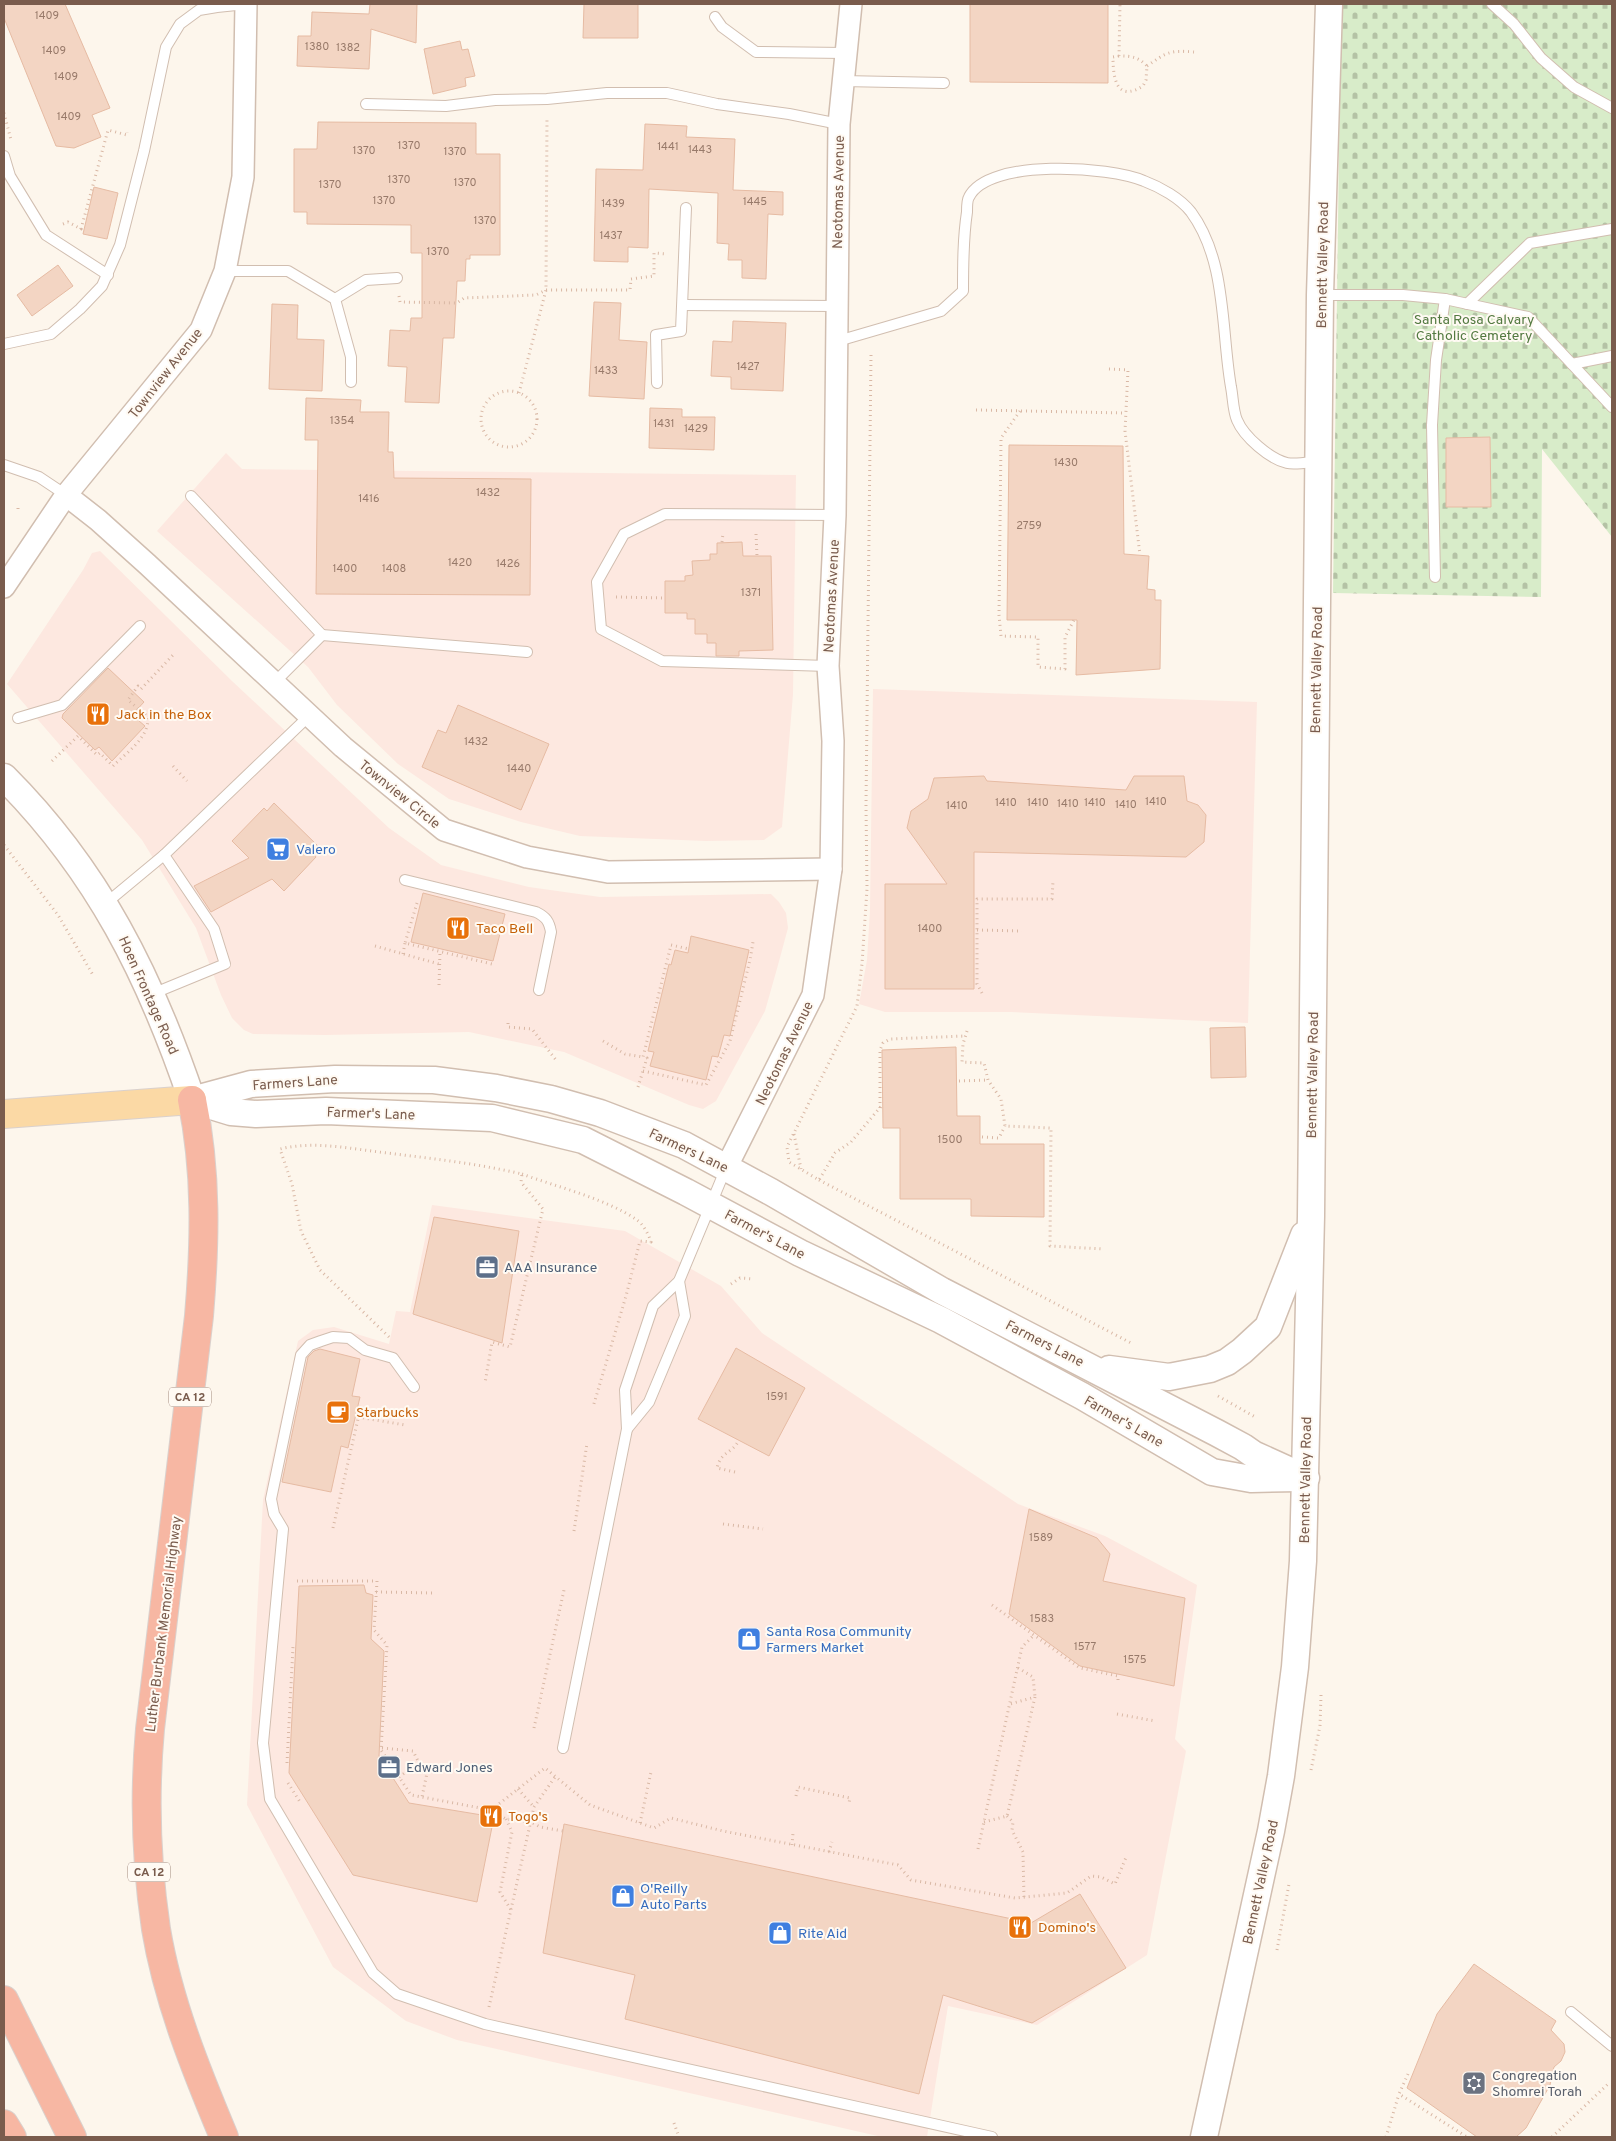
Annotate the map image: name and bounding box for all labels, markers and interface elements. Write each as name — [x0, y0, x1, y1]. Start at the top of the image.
house number: 1409 — [35, 9, 59, 23]
house number: 1380 — [305, 40, 329, 54]
house number: 1382 — [336, 41, 360, 55]
house number: 1409 — [42, 44, 66, 58]
house number: 1409 — [54, 70, 78, 84]
house number: 1409 — [57, 110, 81, 124]
street label: Neotomas Avenue — [830, 135, 849, 249]
house number: 1370 — [397, 139, 421, 153]
house number: 1441 — [657, 140, 679, 154]
house number: 1443 — [688, 143, 712, 157]
house number: 1370 — [352, 144, 376, 158]
house number: 1370 — [443, 145, 467, 159]
house number: 1370 — [387, 173, 411, 187]
house number: 1370 — [453, 176, 477, 190]
house number: 1370 — [318, 178, 342, 192]
house number: 1370 — [372, 194, 396, 208]
house number: 1445 — [743, 195, 767, 209]
house number: 1439 — [601, 197, 625, 211]
street label: Bennett Valley Road — [1314, 201, 1333, 329]
house number: 1370 — [473, 214, 497, 228]
house number: 1437 — [600, 229, 623, 243]
house number: 1370 — [426, 245, 450, 259]
park label: Santa Rosa Calvary Catholic Cemetery — [1414, 312, 1534, 345]
street label: Townview Avenue — [126, 325, 207, 423]
house number: 1427 — [736, 360, 760, 374]
house number: 1433 — [594, 364, 618, 378]
house number: 1354 — [330, 414, 354, 428]
house number: 1431 — [653, 417, 675, 431]
house number: 1429 — [684, 422, 708, 436]
house number: 1430 — [1054, 456, 1078, 470]
house number: 1432 — [476, 486, 500, 500]
house number: 1416 — [358, 492, 380, 506]
house number: 2759 — [1016, 519, 1042, 533]
street label: Neotomas Avenue — [821, 539, 844, 653]
house number: 1420 — [448, 556, 472, 570]
house number: 1426 — [496, 557, 520, 571]
house number: 1400 — [333, 562, 357, 576]
house number: 1408 — [382, 562, 406, 576]
house number: 1371 — [741, 586, 761, 600]
street label: Bennett Valley Road — [1308, 606, 1327, 734]
restaurant icon: Jack in the Box — [85, 701, 111, 727]
place label: Jack in the Box — [116, 707, 212, 724]
house number: 1432 — [464, 735, 488, 749]
street label: Townview Circle — [355, 757, 443, 833]
house number: 1440 — [507, 762, 531, 776]
house number: 1410 — [1145, 795, 1167, 809]
house number: 1410 — [995, 796, 1017, 810]
house number: 1410 — [1027, 796, 1049, 810]
house number: 1410 — [1084, 796, 1106, 810]
house number: 1410 — [1057, 797, 1079, 811]
house number: 1410 — [1115, 798, 1137, 812]
house number: 1410 — [946, 799, 968, 813]
supermarket icon: Valero — [265, 836, 291, 862]
place label: Valero — [296, 842, 336, 859]
restaurant icon: Taco Bell — [445, 915, 471, 941]
place label: Taco Bell — [476, 921, 533, 938]
house number: 1400 — [918, 922, 942, 936]
street label: Hoen Frontage Road — [114, 934, 181, 1057]
street label: Neotomas Avenue — [753, 999, 818, 1108]
street label: Bennett Valley Road — [1304, 1011, 1323, 1139]
street label: Farmers Lane — [252, 1072, 338, 1095]
street label: Farmer's Lane — [326, 1104, 416, 1125]
street label: Farmers Lane — [646, 1126, 731, 1177]
house number: 1500 — [938, 1133, 962, 1147]
street label: Farmer's Lane — [721, 1207, 807, 1264]
office icon: AAA Insurance — [474, 1254, 500, 1280]
place label: AAA Insurance — [504, 1260, 597, 1277]
street label: Farmers Lane — [1002, 1317, 1086, 1371]
road number: CA 12 — [169, 1388, 211, 1406]
house number: 1591 — [766, 1390, 788, 1404]
street label: Farmer's Lane — [1081, 1393, 1166, 1452]
cafe icon: Starbucks — [325, 1399, 351, 1425]
place label: Starbucks — [356, 1405, 419, 1422]
street label: Bennett Valley Road — [1297, 1416, 1316, 1544]
street label: Luther Burbank Memorial Highway — [143, 1515, 186, 1733]
house number: 1589 — [1029, 1531, 1053, 1545]
house number: 1583 — [1030, 1612, 1054, 1626]
place label: Santa Rosa Community Farmers Market — [766, 1624, 912, 1657]
shop icon: Santa Rosa Community Farmers Market — [736, 1626, 762, 1652]
house number: 1577 — [1074, 1640, 1097, 1654]
house number: 1575 — [1123, 1653, 1147, 1667]
office icon: Edward Jones — [376, 1754, 402, 1780]
place label: Edward Jones — [406, 1760, 493, 1777]
restaurant icon: Togo's — [478, 1803, 504, 1829]
place label: Togo's — [508, 1809, 548, 1826]
street label: Bennett Valley Road — [1240, 1819, 1283, 1946]
road number: CA 12 — [128, 1862, 170, 1881]
place label: O'Reilly Auto Parts — [640, 1881, 707, 1914]
shop icon: O'Reilly Auto Parts — [610, 1883, 636, 1909]
restaurant icon: Domino's — [1007, 1914, 1033, 1940]
shop icon: Rite Aid — [767, 1920, 793, 1946]
place label: Domino's — [1038, 1920, 1096, 1937]
place label: Rite Aid — [798, 1926, 847, 1943]
place label: Congregation Shomrei Torah — [1492, 2068, 1582, 2101]
synagogue icon: Congregation Shomrei Torah — [1461, 2070, 1487, 2096]

